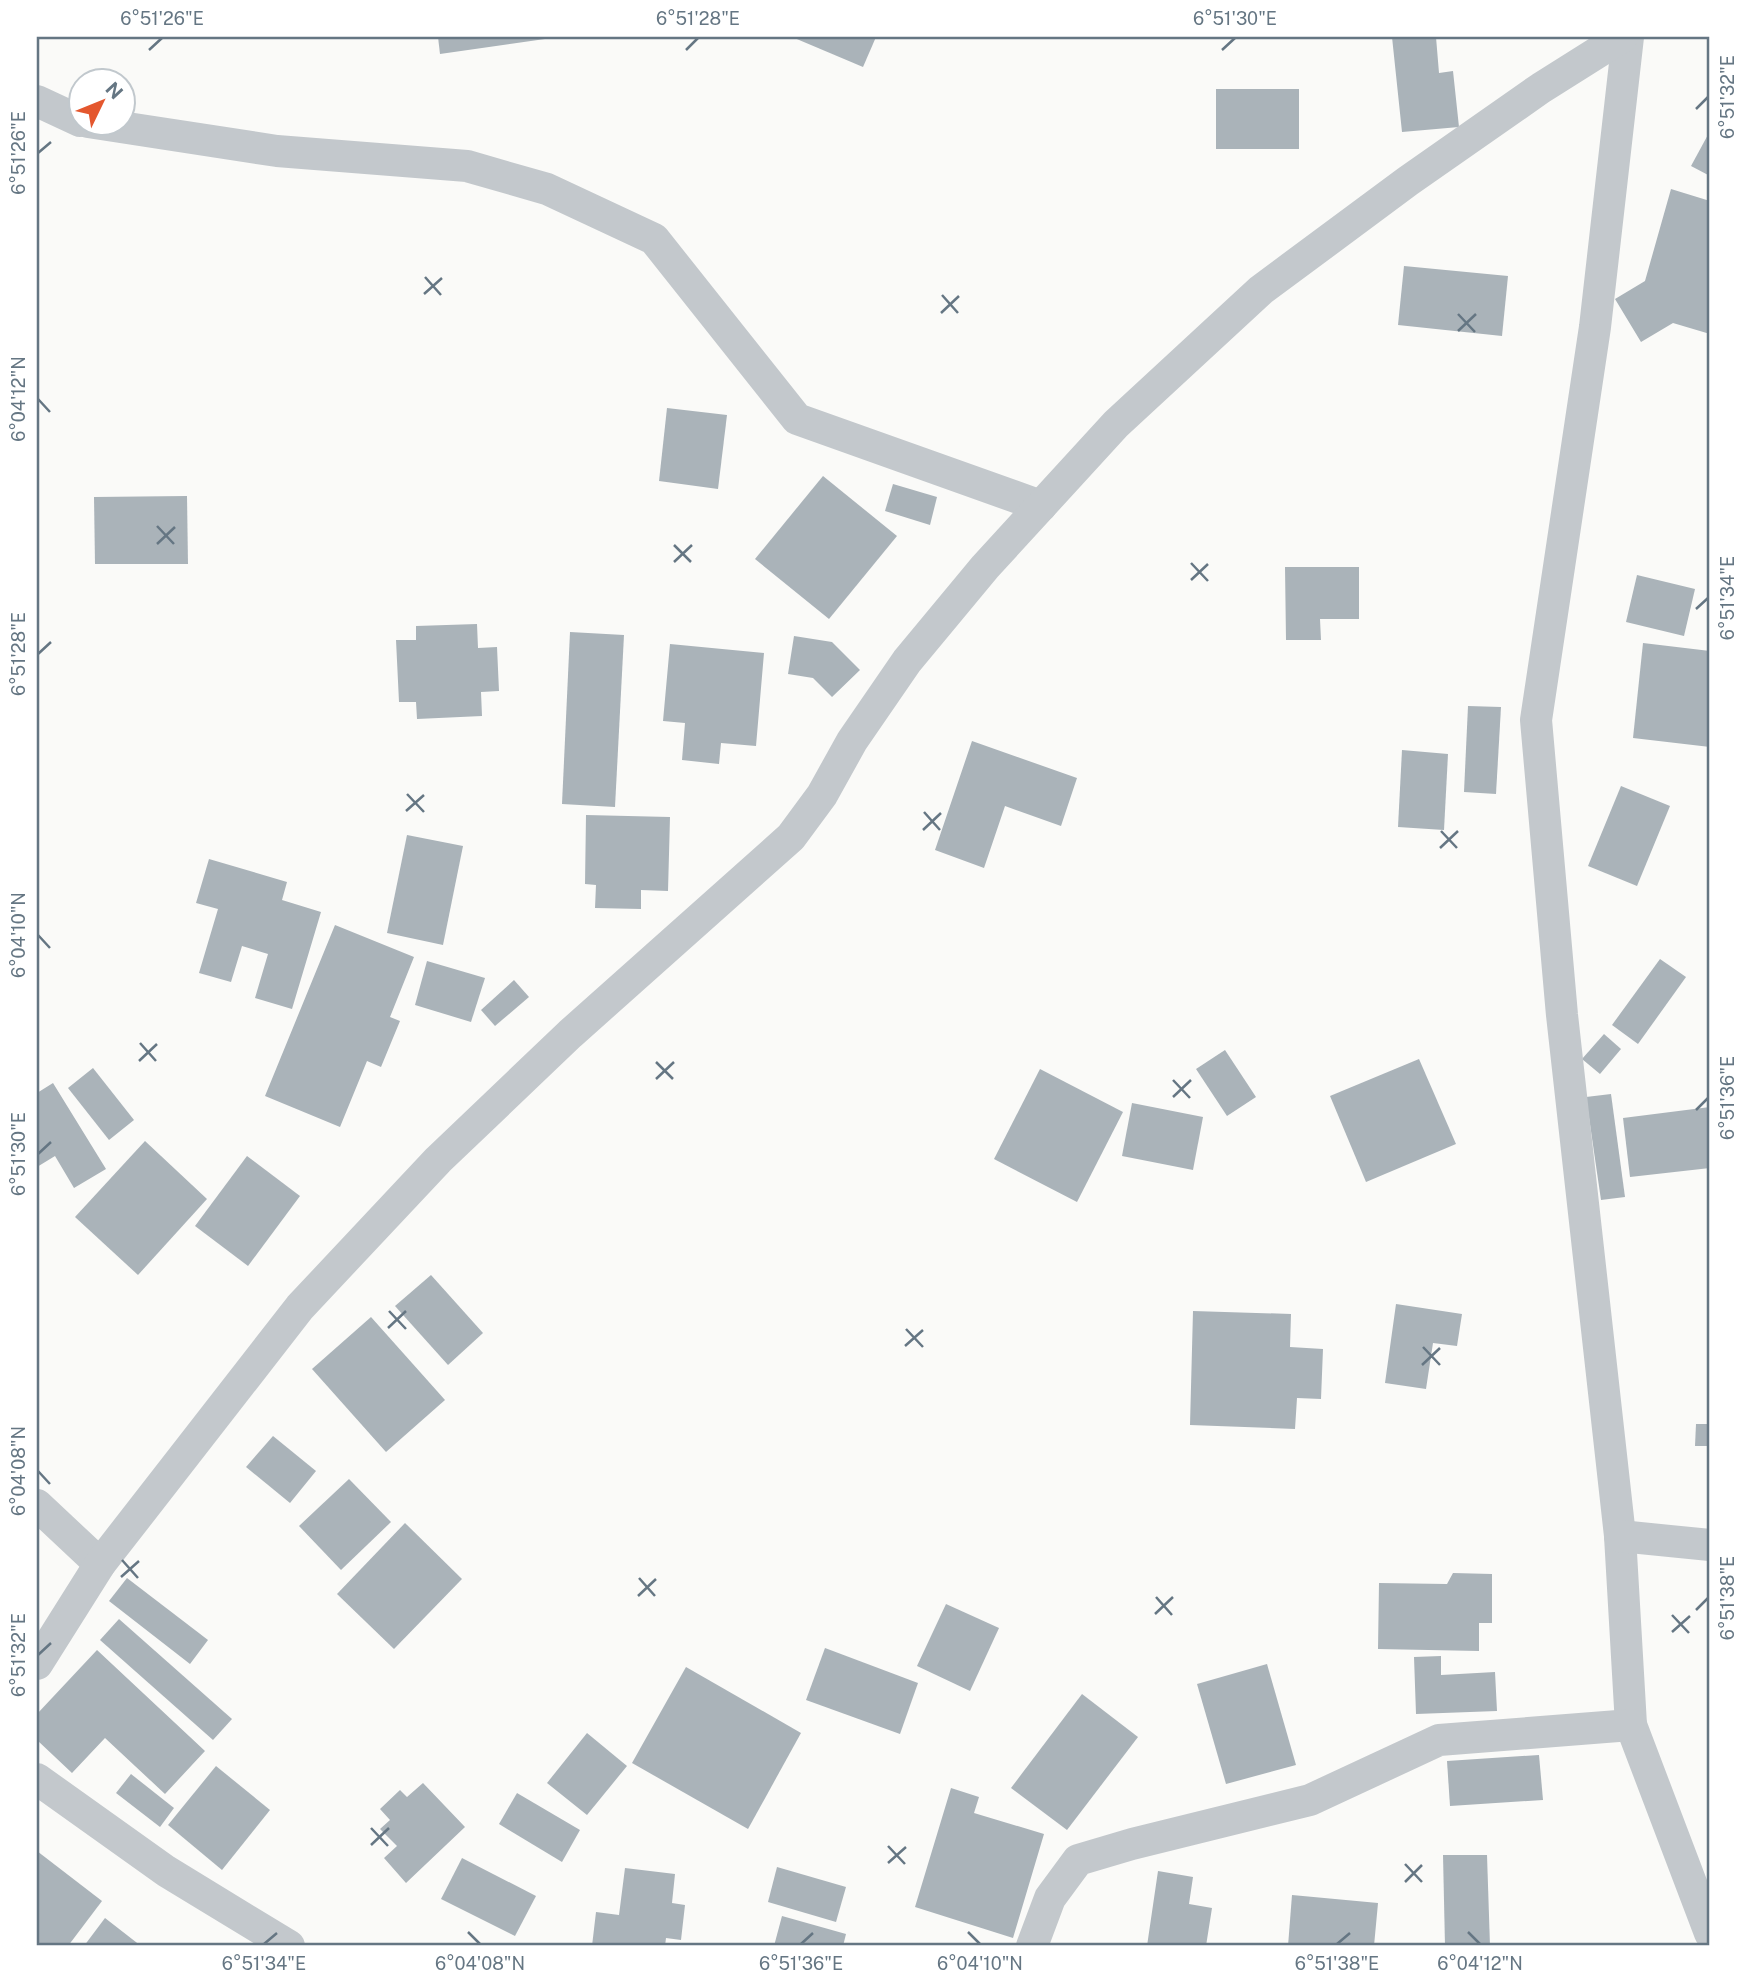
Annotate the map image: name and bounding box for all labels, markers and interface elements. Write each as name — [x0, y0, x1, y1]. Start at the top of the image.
text: 6°51'26"E — [120, 8, 204, 29]
text: 6°51'28"E — [656, 8, 740, 29]
text: 6°51'30"E — [1193, 8, 1277, 29]
text: 6°51'32"E — [1717, 55, 1738, 139]
north arrow — [66, 66, 136, 136]
text: N — [101, 77, 128, 103]
text: 6°51'26"E — [8, 111, 29, 195]
text: 6°04'12"N — [8, 356, 29, 442]
text: 6°51'34"E — [1717, 556, 1738, 640]
text: 6°51'28"E — [8, 612, 29, 696]
text: 6°04'10"N — [8, 892, 29, 978]
text: 6°51'36"E — [1717, 1056, 1738, 1140]
text: 6°51'30"E — [8, 1112, 29, 1196]
text: 6°04'08"N — [8, 1426, 29, 1516]
text: 6°51'38"E — [1717, 1556, 1738, 1640]
text: 6°51'32"E — [8, 1613, 29, 1697]
text: 6°51'34"E — [222, 1953, 306, 1974]
text: 6°04'08"N — [435, 1953, 525, 1974]
text: 6°51'36"E — [759, 1953, 843, 1974]
text: 6°04'10"N — [937, 1953, 1023, 1974]
text: 6°51'38"E — [1295, 1953, 1379, 1974]
text: 6°04'12"N — [1437, 1953, 1523, 1974]

